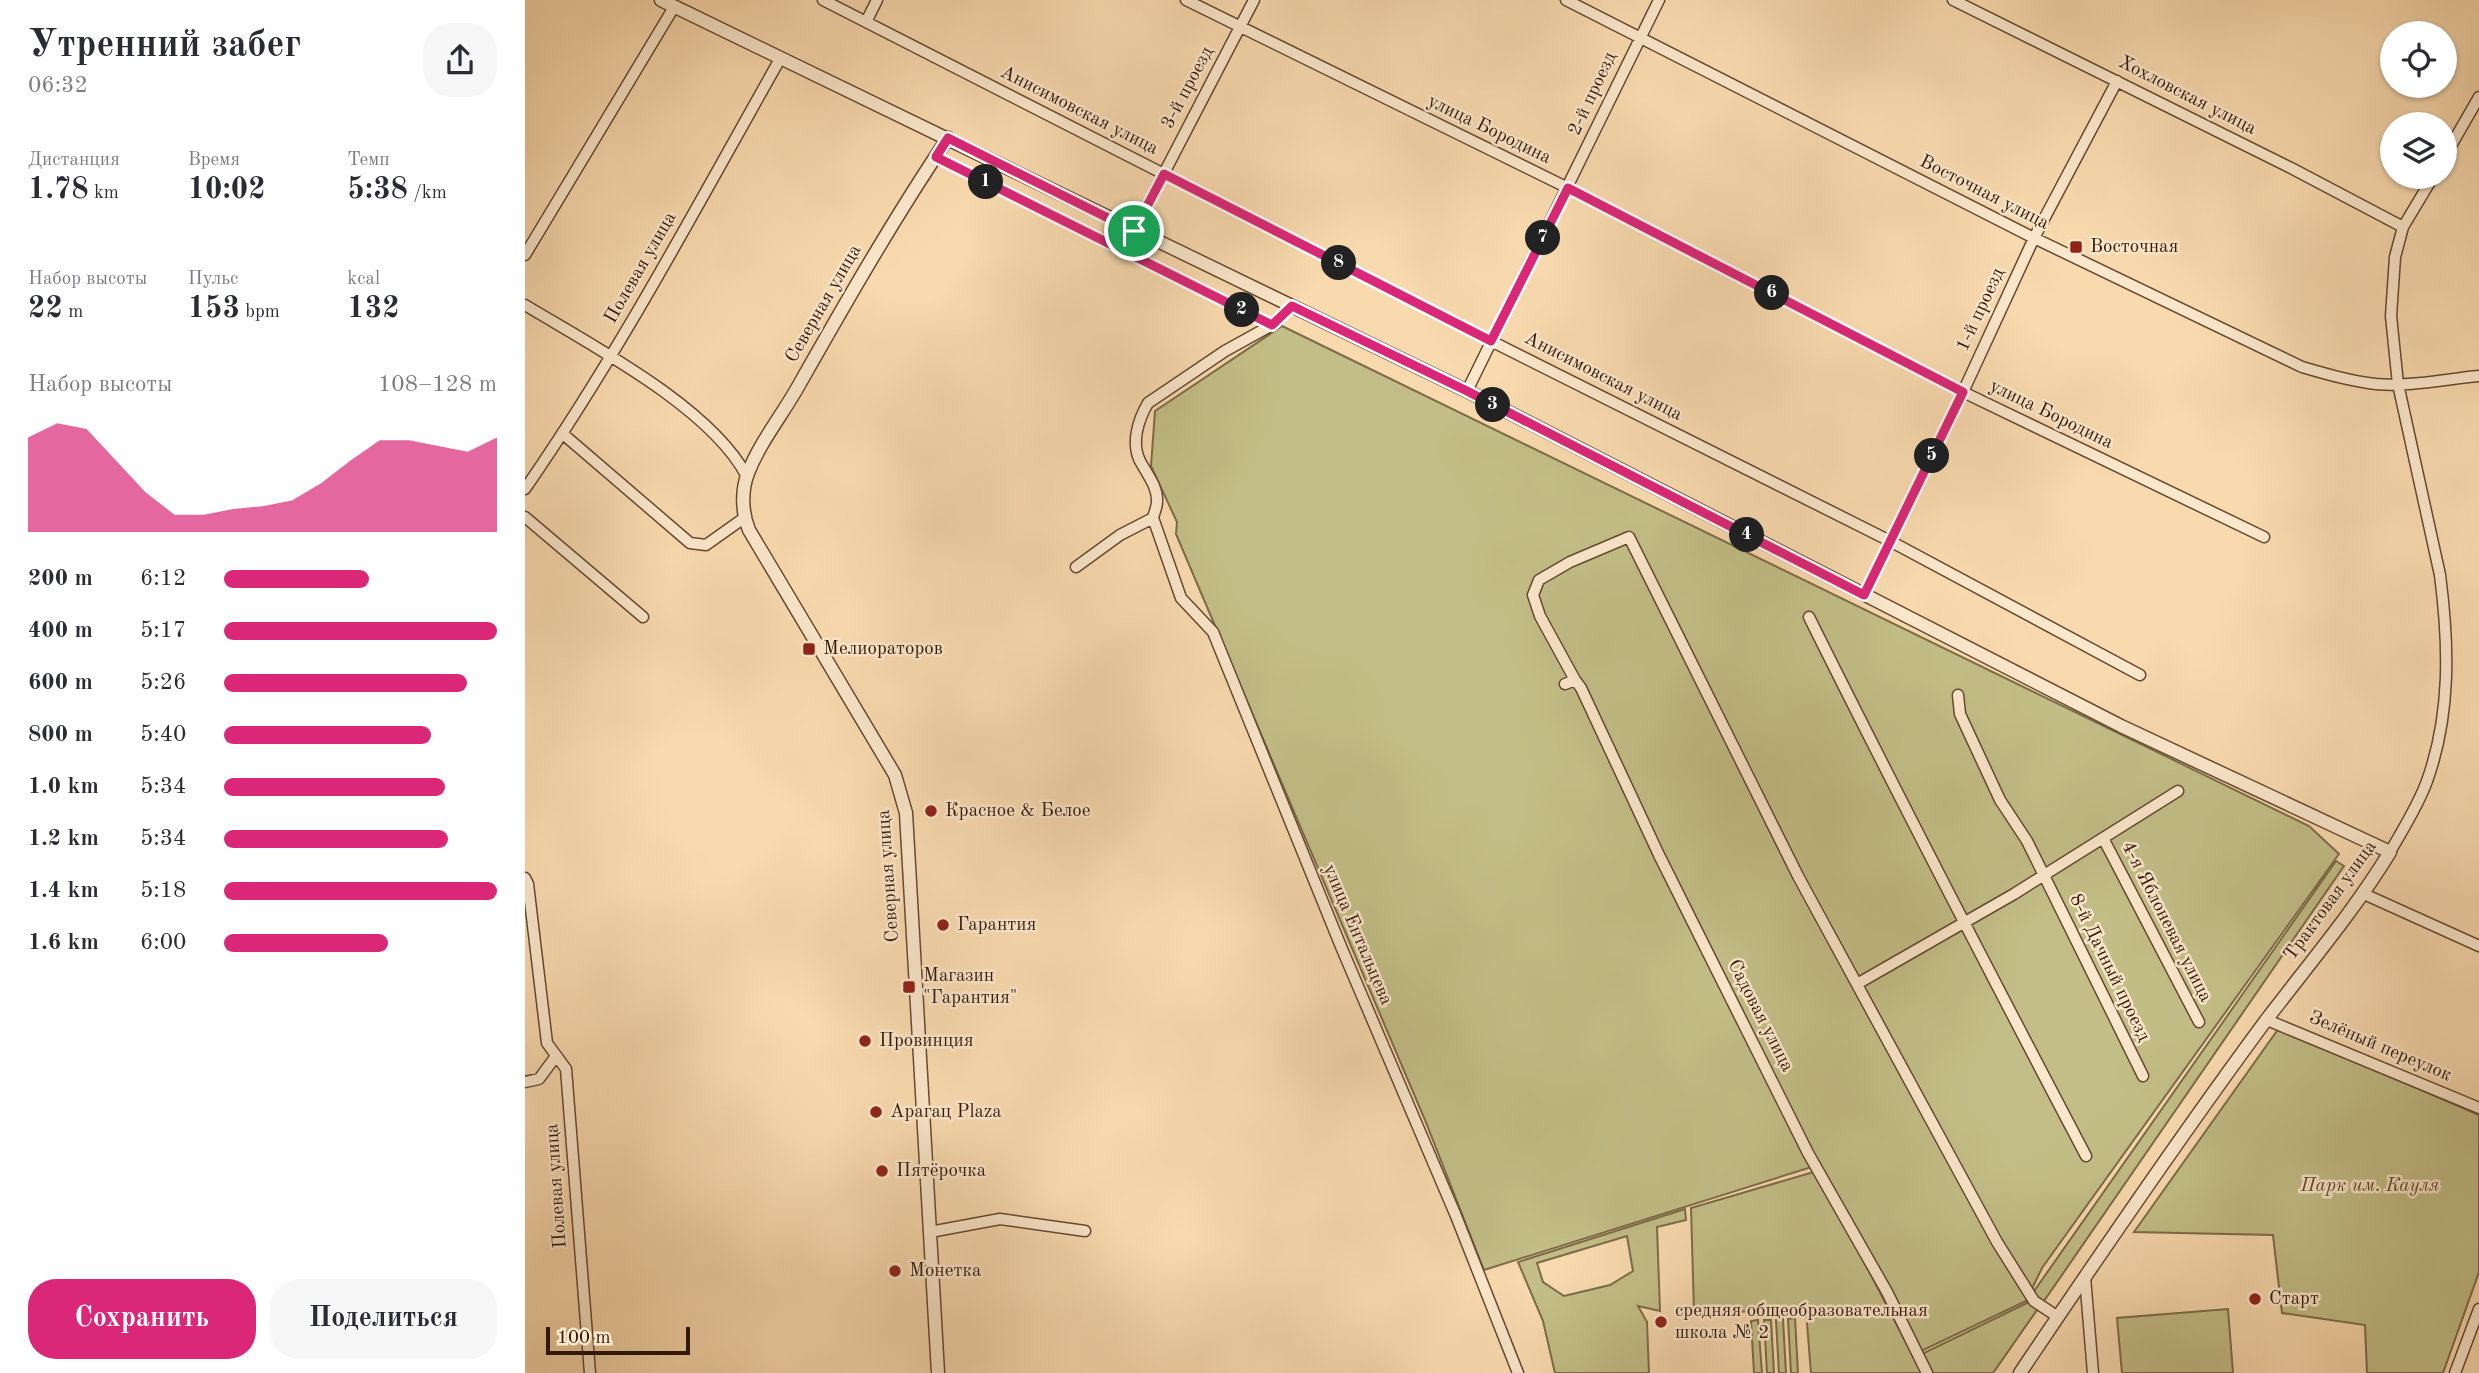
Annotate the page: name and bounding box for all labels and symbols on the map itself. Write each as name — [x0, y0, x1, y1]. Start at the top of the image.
street label: 3-й проезд — [1159, 43, 1218, 132]
street label: 2-й проезд — [1565, 49, 1621, 139]
street label: Хохловская улица — [2115, 53, 2259, 139]
street label: Анисимовская улица — [997, 63, 1161, 159]
street label: улица Бородина — [1424, 92, 1554, 168]
street label: Восточная улица — [1916, 152, 2052, 234]
pin: 1 — [969, 164, 1003, 200]
pin — [1104, 201, 1164, 261]
street label: Полевая улица — [602, 209, 681, 327]
pin: 7 — [1525, 220, 1561, 256]
place label: Восточная — [2090, 238, 2179, 257]
marker: Восточная — [2068, 239, 2084, 255]
street label: Северная улица — [783, 241, 866, 366]
pin: 8 — [1321, 246, 1357, 280]
street label: 1-й проезд — [1953, 265, 2009, 355]
pin: 6 — [1755, 276, 1789, 310]
pin: 2 — [1225, 292, 1259, 328]
street label: Анисимовская улица — [1521, 329, 1685, 425]
street label: улица Бородина — [1986, 377, 2116, 453]
pin: 3 — [1475, 388, 1511, 422]
pin: 5 — [1915, 438, 1949, 474]
pin: 4 — [1729, 518, 1765, 552]
place label: Мелиораторов — [823, 640, 943, 659]
marker: Мелиораторов — [801, 641, 817, 657]
place label: Красное & Белое — [945, 802, 1090, 821]
marker: Красное & Белое — [923, 803, 939, 819]
street label: Северная улица — [875, 809, 903, 943]
street label: Трактовая улица — [2281, 837, 2381, 964]
street label: 4-я Яблоневая улица — [2117, 839, 2215, 1006]
street label: улица Ентальцева — [1319, 862, 1395, 1009]
street label: 8-й Дачный проезд — [2065, 891, 2153, 1045]
place label: Гарантия — [957, 916, 1037, 935]
marker: Гарантия — [935, 917, 951, 933]
street label: Садовая улица — [1724, 957, 1797, 1076]
place label: Магазин "Гарантия" — [923, 967, 1017, 1008]
marker: Магазин "Гарантия" — [901, 979, 917, 995]
street label: Зелёный переулок — [2306, 1008, 2454, 1086]
place label: Провинция — [879, 1032, 974, 1051]
marker: Провинция — [857, 1033, 873, 1049]
place label: Арагац Plaza — [890, 1103, 1002, 1122]
marker: Арагац Plaza — [868, 1104, 884, 1120]
street label: Полевая улица — [543, 1122, 571, 1249]
place label: Пятёрочка — [896, 1162, 987, 1181]
marker: Пятёрочка — [874, 1163, 890, 1179]
park label: Парк им. Кауля — [2300, 1177, 2439, 1196]
place label: Монетка — [909, 1262, 982, 1281]
marker: Монетка — [887, 1263, 903, 1279]
place label: Старт — [2269, 1290, 2319, 1309]
marker: Старт — [2247, 1291, 2263, 1307]
place label: средняя общеобразовательная школа № 2 — [1675, 1302, 1928, 1343]
marker: средняя общеобразовательная школа № 2 — [1653, 1314, 1669, 1330]
scale bar — [546, 1324, 689, 1356]

